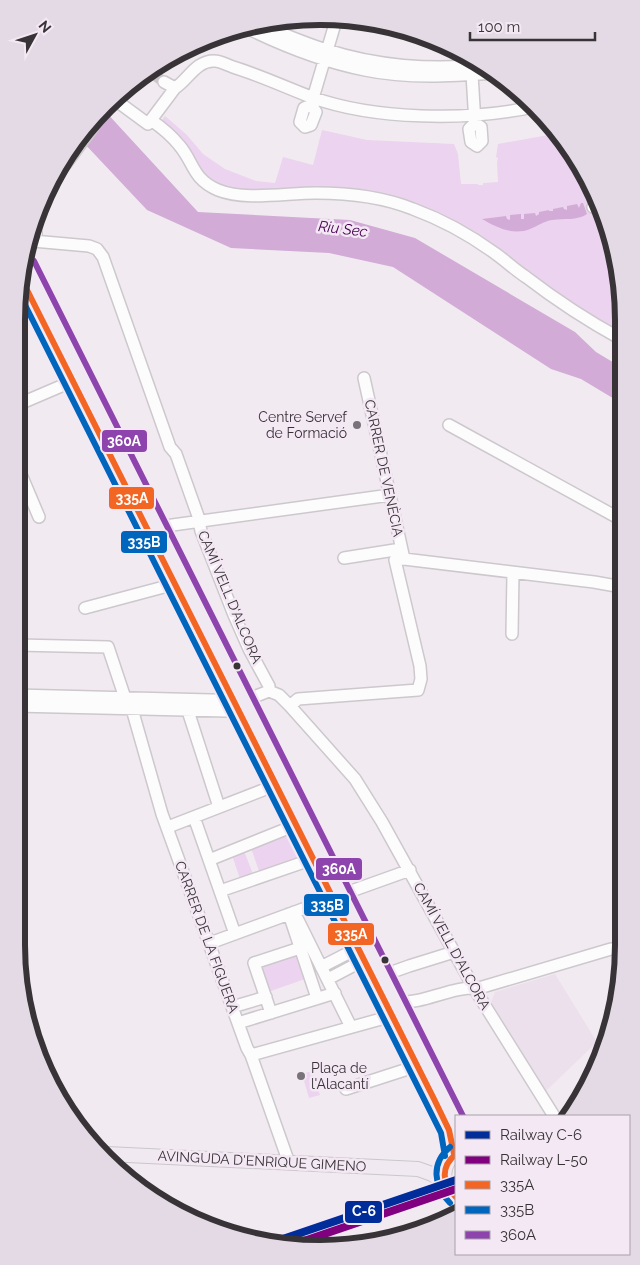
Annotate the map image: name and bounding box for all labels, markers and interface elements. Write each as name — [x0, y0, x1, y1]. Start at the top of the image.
north arrow — [10, 10, 60, 60]
scale bar — [470, 10, 595, 42]
text: N — [35, 17, 55, 36]
text: 100 m — [478, 18, 520, 36]
water label: Riu Sec — [317, 217, 369, 241]
street label: CARRER DE VENÈCIA — [362, 398, 407, 539]
place label: Centre Servef de Formació — [258, 409, 348, 441]
marker: Centre Servef de Formació — [351, 419, 363, 431]
line badge: 360A — [101, 429, 148, 453]
text: 360A — [107, 433, 142, 449]
line badge: 335A — [108, 486, 155, 510]
text: 335A — [116, 490, 149, 506]
street label: CAMÍ VELL D'ALCORA — [195, 528, 266, 666]
line badge: 335B — [120, 530, 168, 554]
text: 335B — [128, 534, 161, 550]
unlabelled marker — [232, 661, 242, 671]
line badge: 360A — [315, 857, 363, 881]
street label: CARRER DE LA FIGUERA — [172, 859, 242, 1016]
text: 360A — [322, 861, 357, 877]
street label: CAMÍ VELL D'ALCORA — [410, 879, 495, 1013]
line badge: 335B — [303, 893, 350, 917]
text: 335B — [311, 897, 344, 913]
line badge: 335A — [327, 922, 375, 946]
text: 335A — [335, 926, 368, 942]
unlabelled marker — [380, 955, 390, 965]
place label: Plaça de l'Alacantí — [311, 1060, 369, 1092]
marker: Plaça de l'Alacantí — [295, 1070, 307, 1082]
legend — [455, 1115, 630, 1255]
text: Railway C-6 — [500, 1126, 582, 1144]
street label: AVINGUDA D'ENRIQUE GIMENO — [157, 1148, 367, 1174]
text: Railway L-50 — [500, 1151, 588, 1169]
text: 335A — [500, 1176, 534, 1194]
line badge: C-6 — [344, 1200, 383, 1224]
text: 335B — [500, 1201, 534, 1219]
text: C-6 — [352, 1203, 376, 1219]
text: 360A — [500, 1226, 536, 1244]

